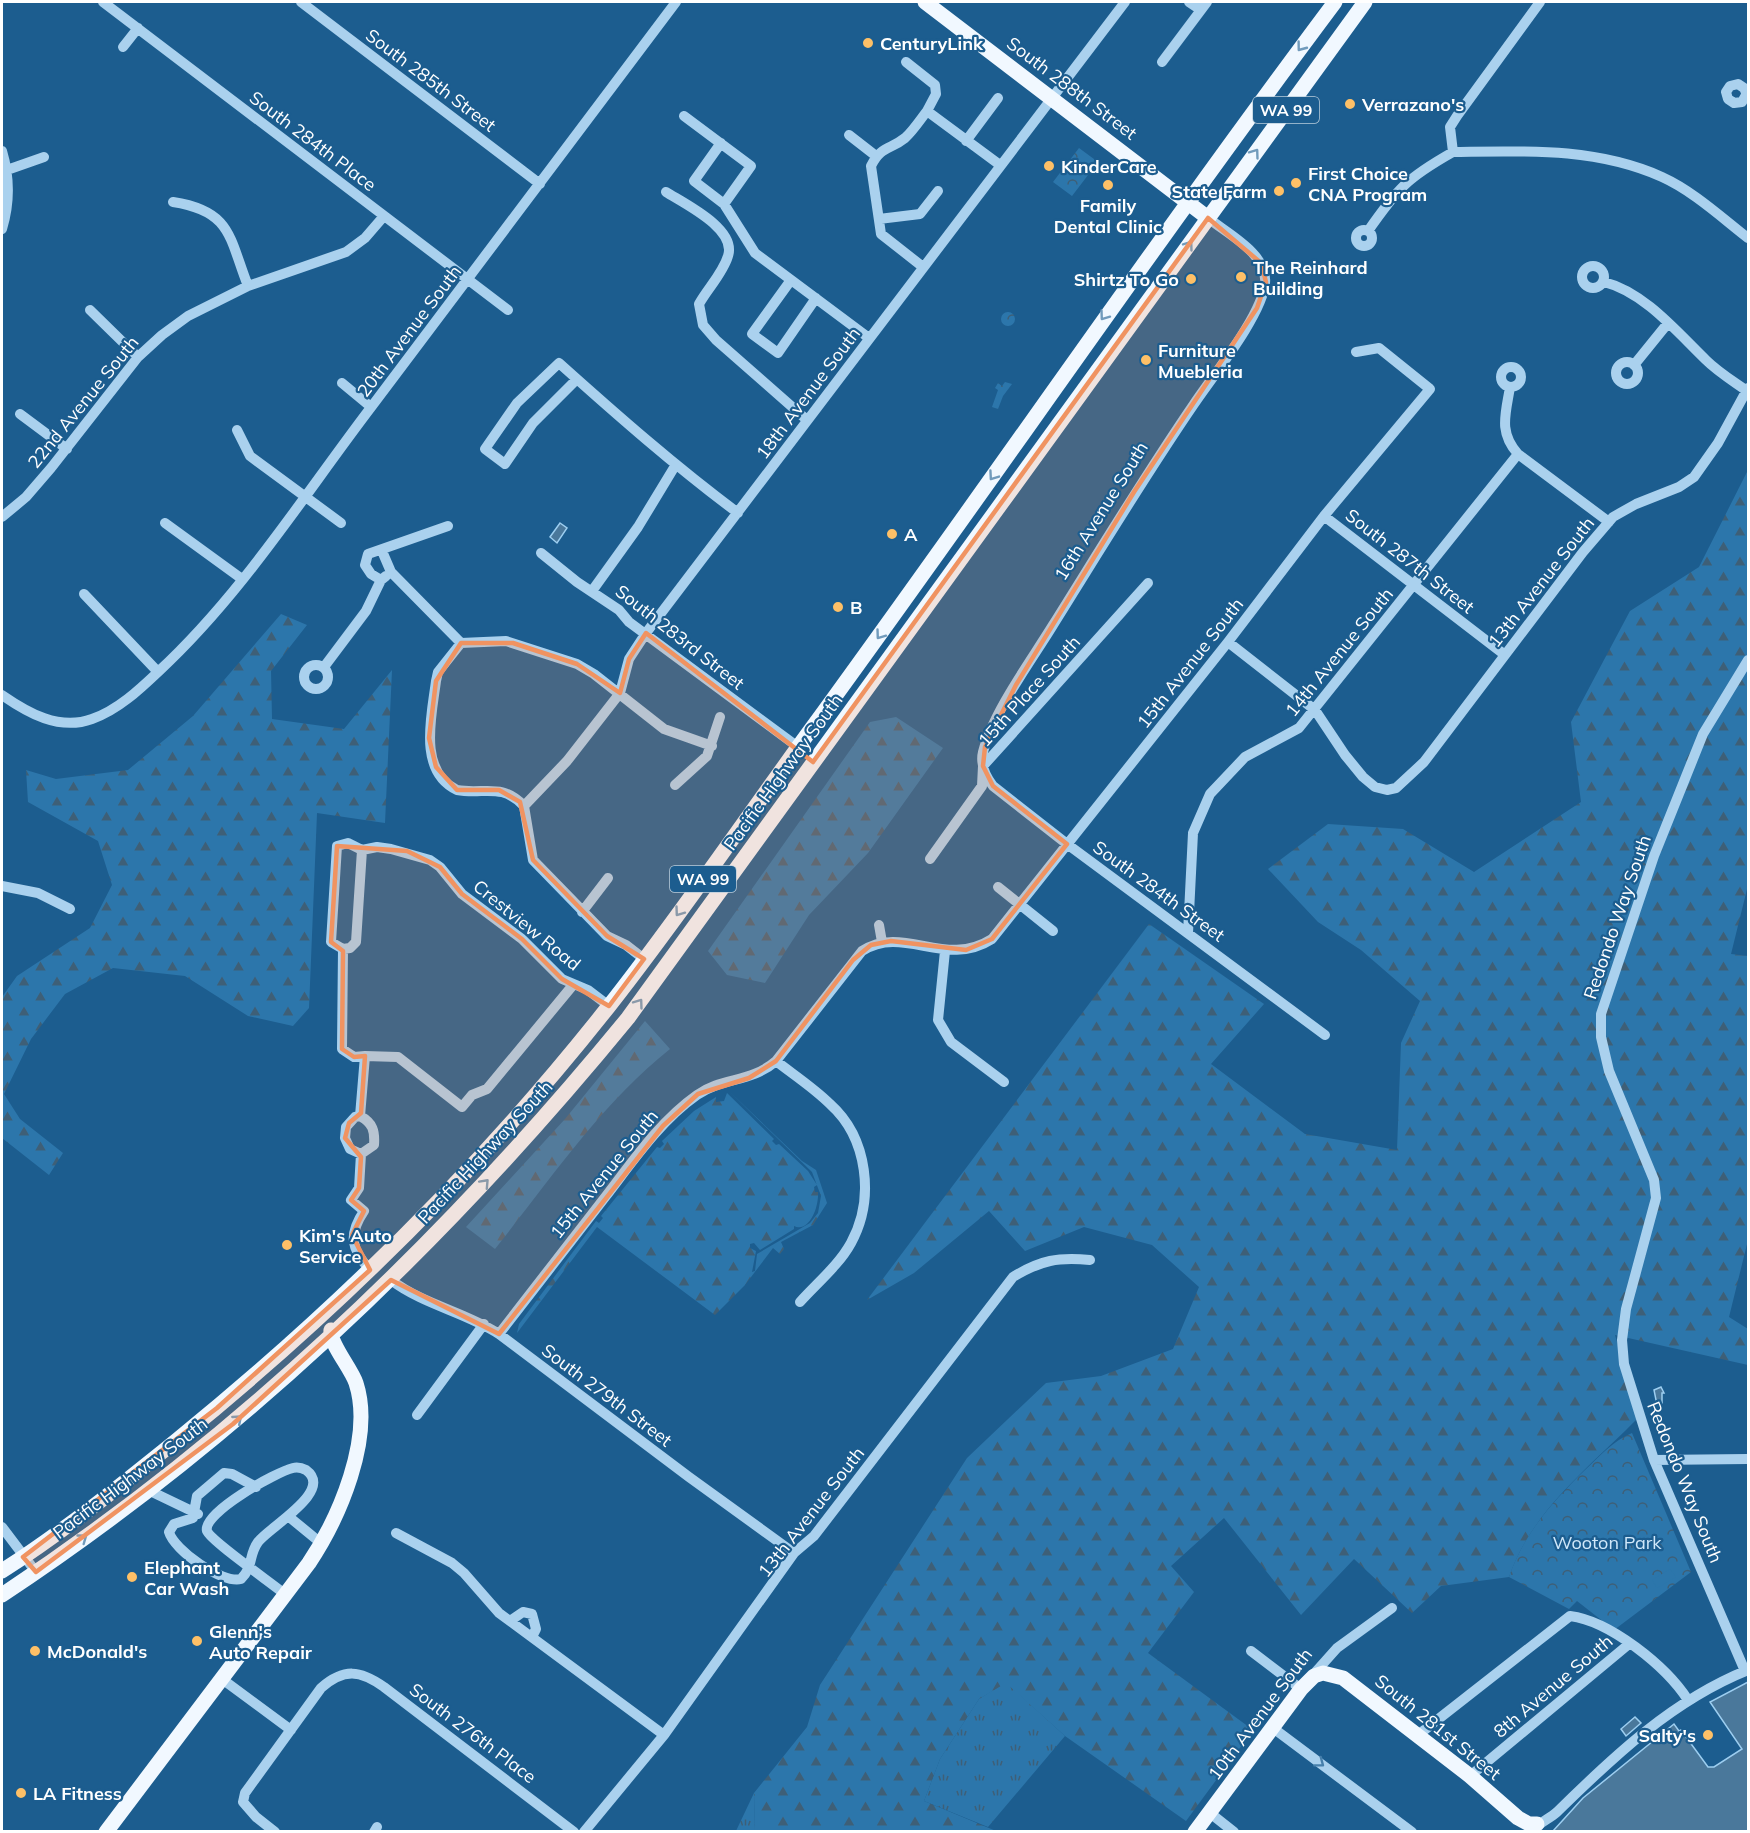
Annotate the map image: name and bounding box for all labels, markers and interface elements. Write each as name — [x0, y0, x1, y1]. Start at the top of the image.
street label: South 285th Street — [361, 24, 501, 136]
place label: CenturyLink — [880, 32, 984, 55]
street label: South 288th Street — [1002, 32, 1142, 144]
marker: CenturyLink — [861, 36, 875, 50]
one-way arrow — [1298, 40, 1309, 51]
street label: South 284th Place — [245, 86, 381, 196]
place label: Verrazano's — [1361, 93, 1464, 116]
road number: WA 99 — [1253, 97, 1319, 123]
marker: Verrazano's — [1343, 97, 1357, 111]
one-way arrow — [1248, 149, 1259, 160]
place label: KinderCare — [1061, 155, 1157, 178]
marker: KinderCare — [1042, 159, 1056, 173]
place label: First Choice CNA Program — [1308, 162, 1427, 206]
marker: First Choice CNA Program — [1289, 176, 1303, 190]
marker: Family Dental Clinic — [1101, 178, 1115, 192]
place label: State Farm — [1172, 180, 1267, 203]
marker: State Farm — [1272, 184, 1286, 198]
place label: Family Dental Clinic — [1054, 194, 1162, 238]
one-way arrow — [1181, 241, 1192, 252]
place label: The Reinhard Building — [1253, 256, 1368, 300]
street label: 20th Avenue South — [352, 260, 466, 402]
place label: Shirtz To Go — [1074, 268, 1179, 291]
marker: The Reinhard Building — [1234, 270, 1248, 284]
marker: Shirtz To Go — [1184, 272, 1198, 286]
one-way arrow — [1100, 310, 1111, 321]
street label: 18th Avenue South — [751, 322, 865, 464]
street label: 22nd Avenue South — [23, 331, 143, 473]
place label: Furniture Muebleria — [1158, 339, 1243, 383]
marker: Furniture Muebleria — [1139, 353, 1153, 367]
street label: 16th Avenue South — [1049, 437, 1153, 585]
one-way arrow — [989, 470, 1000, 481]
street label: South 287th Street — [1341, 504, 1479, 618]
street label: 13th Avenue South — [1483, 512, 1599, 652]
place label: A — [904, 523, 918, 546]
marker: A — [885, 527, 899, 541]
street label: South 283rd Street — [611, 579, 749, 695]
street label: 14th Avenue South — [1280, 583, 1398, 721]
street label: 15th Avenue South — [1132, 593, 1248, 733]
place label: B — [850, 596, 862, 619]
marker: B — [831, 600, 845, 614]
one-way arrow — [876, 629, 887, 640]
street label: 15th Place South — [973, 631, 1085, 751]
street label: Pacific Highway South — [719, 689, 847, 855]
street label: Redondo Way South — [1578, 832, 1656, 1002]
street label: South 284th Street — [1089, 836, 1229, 946]
road number: WA 99 — [670, 866, 736, 892]
street label: Crestview Road — [469, 875, 585, 975]
one-way arrow — [675, 905, 686, 916]
one-way arrow — [632, 998, 643, 1009]
street label: Pacific Highway South — [413, 1075, 557, 1229]
street label: 15th Avenue South — [545, 1105, 663, 1243]
one-way arrow — [478, 1179, 489, 1189]
place label: Kim's Auto Service — [299, 1224, 392, 1268]
marker: Kim's Auto Service — [280, 1238, 294, 1252]
street label: South 279th Street — [537, 1339, 677, 1451]
street label: Redondo Way South — [1642, 1398, 1728, 1566]
street label: Pacific Highway South — [48, 1412, 212, 1544]
one-way arrow — [231, 1416, 242, 1427]
street label: 13th Avenue South — [753, 1442, 869, 1582]
park label: Wooton Park — [1552, 1531, 1662, 1554]
one-way arrow — [77, 1534, 88, 1545]
place label: Elephant Car Wash — [144, 1556, 229, 1600]
marker: Elephant Car Wash — [125, 1570, 139, 1584]
place label: Glenn's Auto Repair — [209, 1620, 313, 1664]
street label: 8th Avenue South — [1489, 1629, 1617, 1743]
marker: Glenn's Auto Repair — [190, 1634, 204, 1648]
place label: McDonald's — [47, 1640, 147, 1663]
street label: 10th Avenue South — [1203, 1643, 1317, 1785]
marker: McDonald's — [28, 1644, 42, 1658]
street label: South 281st Street — [1370, 1669, 1506, 1785]
street label: South 276th Place — [405, 1678, 541, 1788]
place label: Salty's — [1638, 1724, 1696, 1747]
marker: Salty's — [1701, 1728, 1715, 1742]
one-way arrow — [1313, 1755, 1324, 1766]
place label: LA Fitness — [33, 1782, 122, 1805]
marker: LA Fitness — [14, 1786, 28, 1800]

